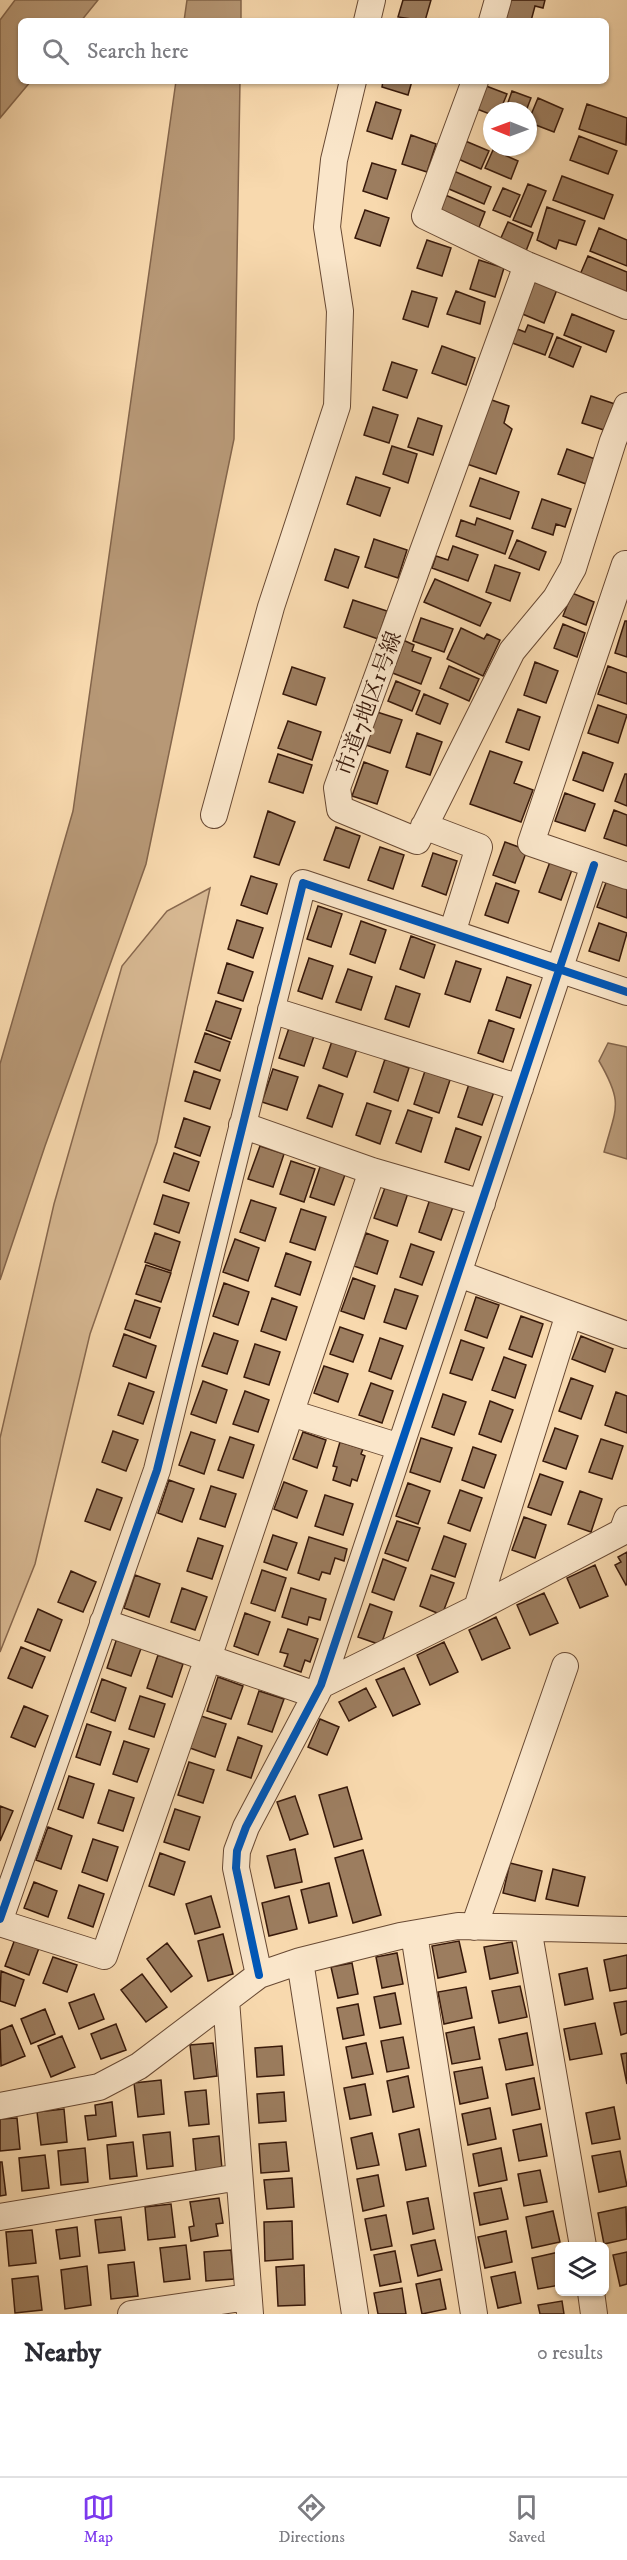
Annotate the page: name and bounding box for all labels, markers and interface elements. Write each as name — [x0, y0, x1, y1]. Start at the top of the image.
search box — [18, 18, 609, 84]
icon: search — [39, 35, 72, 68]
text: Search here — [87, 38, 189, 65]
north arrow — [483, 102, 537, 156]
street label: 市道7地区1号線 — [331, 628, 408, 779]
map controls — [555, 2242, 609, 2296]
button: layers — [555, 2242, 609, 2296]
text: Nearby — [24, 2337, 101, 2370]
text: 0 results — [537, 2341, 603, 2366]
tab: Map — [82, 2491, 115, 2547]
tab: Directions — [278, 2491, 345, 2547]
tab: Saved — [508, 2491, 545, 2547]

